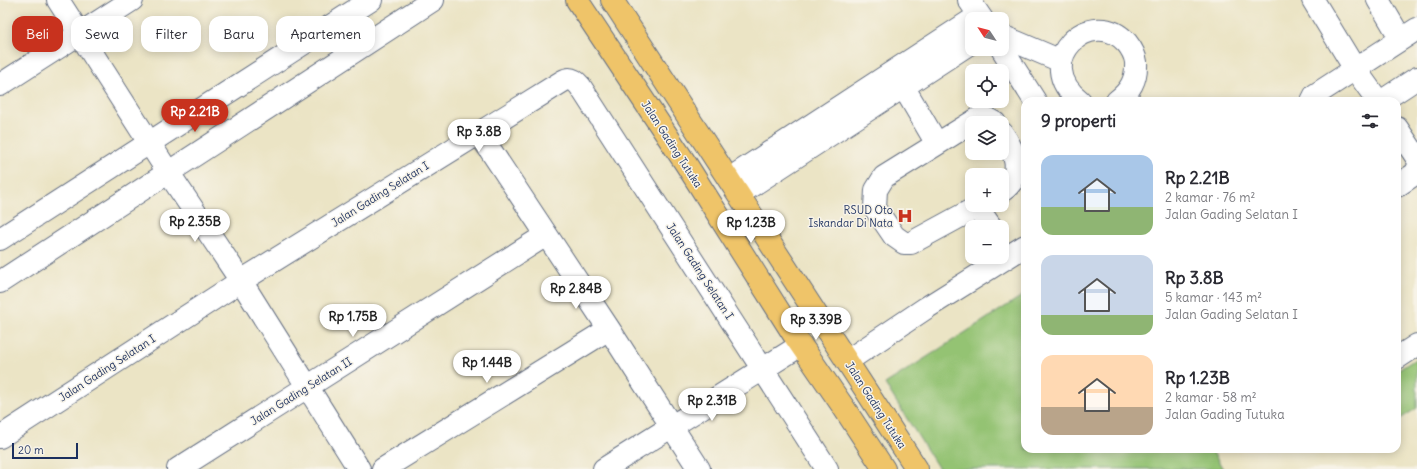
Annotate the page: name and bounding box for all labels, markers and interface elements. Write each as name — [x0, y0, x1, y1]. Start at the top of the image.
north arrow — [965, 12, 1009, 56]
map controls — [965, 12, 1009, 264]
chip: Beli — [12, 16, 63, 52]
chip: Sewa — [71, 16, 133, 52]
chip: Filter — [141, 16, 201, 52]
chip: Baru — [209, 16, 268, 52]
chip: Apartemen — [276, 16, 375, 52]
button: locate — [965, 64, 1009, 108]
street label: Jalan Gading Tutuka — [639, 98, 705, 190]
pin: Rp 2.21B — [154, 99, 236, 133]
text: Rp 2.21B — [170, 103, 220, 120]
text: 9 properti — [1041, 110, 1116, 132]
icon: filters — [1359, 110, 1381, 132]
button: layers — [965, 116, 1009, 160]
pin: Rp 3.8B — [442, 119, 516, 153]
text: Rp 3.8B — [457, 123, 501, 140]
street label: Jalan Gading Selatan I — [329, 158, 432, 230]
text: Rp 2.21B — [1165, 167, 1230, 189]
button: + — [965, 168, 1009, 212]
icon: home — [1073, 171, 1121, 219]
text: 2 kamar · 76 m² — [1165, 189, 1255, 206]
place label: RSUD Oto Iskandar Di Nata — [808, 203, 893, 230]
text: Jalan Gading Selatan I — [1165, 206, 1298, 223]
hospital icon: RSUD Oto Iskandar Di Nata — [896, 207, 914, 225]
pin: Rp 2.35B — [154, 209, 236, 243]
pin: Rp 1.23B — [710, 210, 792, 244]
text: Rp 2.35B — [169, 213, 221, 230]
text: Rp 1.23B — [726, 214, 776, 231]
street label: Jalan Gading Selatan I — [664, 220, 737, 322]
button: − — [965, 220, 1009, 264]
text: Rp 3.8B — [1165, 267, 1224, 289]
icon: home — [1073, 271, 1121, 319]
pin: Rp 2.84B — [535, 276, 617, 310]
text: Rp 2.84B — [550, 280, 602, 297]
text: 5 kamar · 143 m² — [1165, 289, 1262, 306]
pin: Rp 1.75B — [312, 304, 394, 338]
text: Jalan Gading Selatan I — [1165, 306, 1298, 323]
pin: Rp 3.39B — [775, 307, 857, 341]
text: Rp 1.75B — [329, 308, 377, 325]
text: Rp 3.39B — [790, 311, 842, 328]
street label: Jalan Gading Selatan I — [56, 331, 158, 404]
pin: Rp 1.44B — [446, 350, 528, 384]
street label: Jalan Gading Selatan II — [248, 354, 355, 428]
text: Rp 1.44B — [462, 354, 512, 371]
street label: Jalan Gading Tutuka — [843, 359, 909, 451]
text: Rp 1.23B — [1165, 367, 1230, 389]
icon: home — [1073, 371, 1121, 419]
pin: Rp 2.31B — [671, 388, 753, 422]
text: 2 kamar · 58 m² — [1165, 389, 1257, 406]
text: Rp 2.31B — [687, 392, 737, 409]
text: Jalan Gading Tutuka — [1165, 406, 1285, 423]
scale bar — [12, 441, 78, 460]
text: 20 m — [18, 443, 44, 457]

